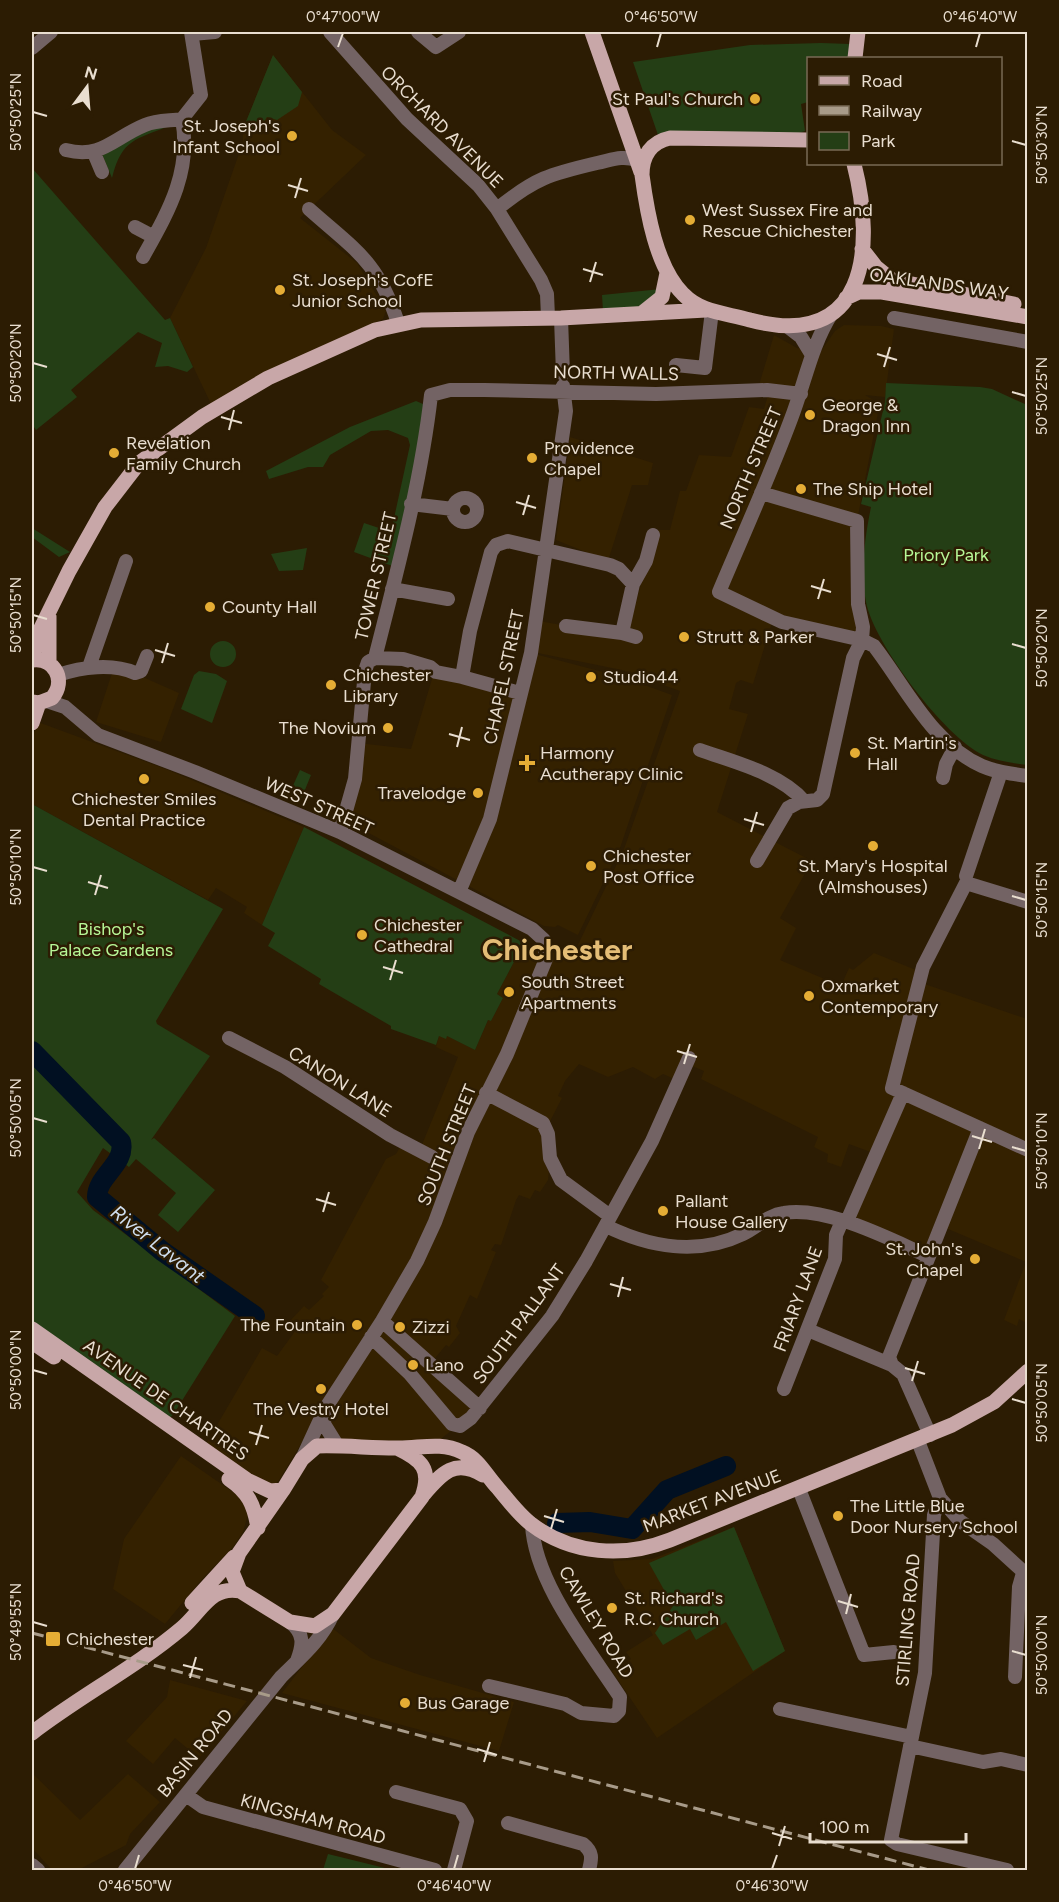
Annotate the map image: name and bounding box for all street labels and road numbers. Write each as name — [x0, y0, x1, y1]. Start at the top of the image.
street label: ORCHARD AVENUE — [376, 61, 508, 193]
street label: OAKLANDS WAY — [868, 263, 1010, 305]
street label: NORTH WALLS — [553, 361, 679, 385]
street label: NORTH STREET — [715, 404, 787, 532]
street label: TOWER STREET — [351, 510, 401, 642]
street label: CHAPEL STREET — [479, 608, 529, 746]
street label: WEST STREET — [261, 772, 377, 840]
street label: CANON LANE — [284, 1042, 396, 1122]
street label: SOUTH STREET — [413, 1081, 481, 1209]
street label: FRIARY LANE — [769, 1243, 827, 1355]
street label: SOUTH PALLANT — [468, 1260, 570, 1388]
street label: AVENUE DE CHARTRES — [79, 1335, 253, 1465]
street label: MARKET AVENUE — [640, 1464, 784, 1538]
street label: STIRLING ROAD — [891, 1553, 925, 1687]
street label: CAWLEY ROAD — [554, 1562, 638, 1682]
street label: BASIN ROAD — [153, 1704, 237, 1802]
street label: KINGSHAM ROAD — [238, 1789, 388, 1849]

